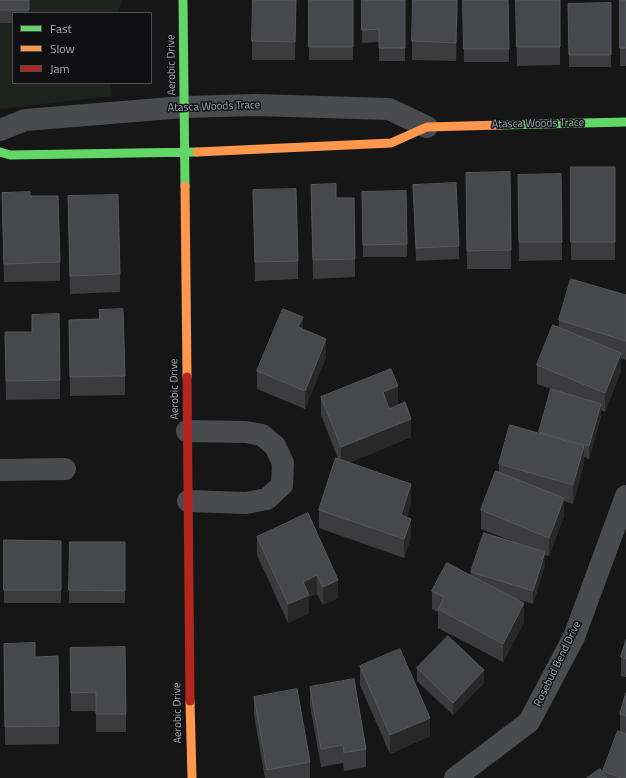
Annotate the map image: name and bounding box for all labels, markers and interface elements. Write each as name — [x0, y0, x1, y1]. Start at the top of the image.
legend — [12, 12, 152, 84]
text: Fast — [50, 19, 72, 38]
street label: Aerobic Drive — [165, 34, 179, 96]
text: Slow — [50, 39, 75, 58]
text: Jam — [50, 59, 70, 78]
street label: Atasca Woods Trace — [168, 99, 260, 115]
street label: Atasca Woods Trace — [492, 117, 584, 131]
street label: Aerobic Drive — [168, 358, 182, 420]
street label: Rosebud Bend Drive — [532, 619, 584, 709]
street label: Aerobic Drive — [171, 682, 185, 744]

